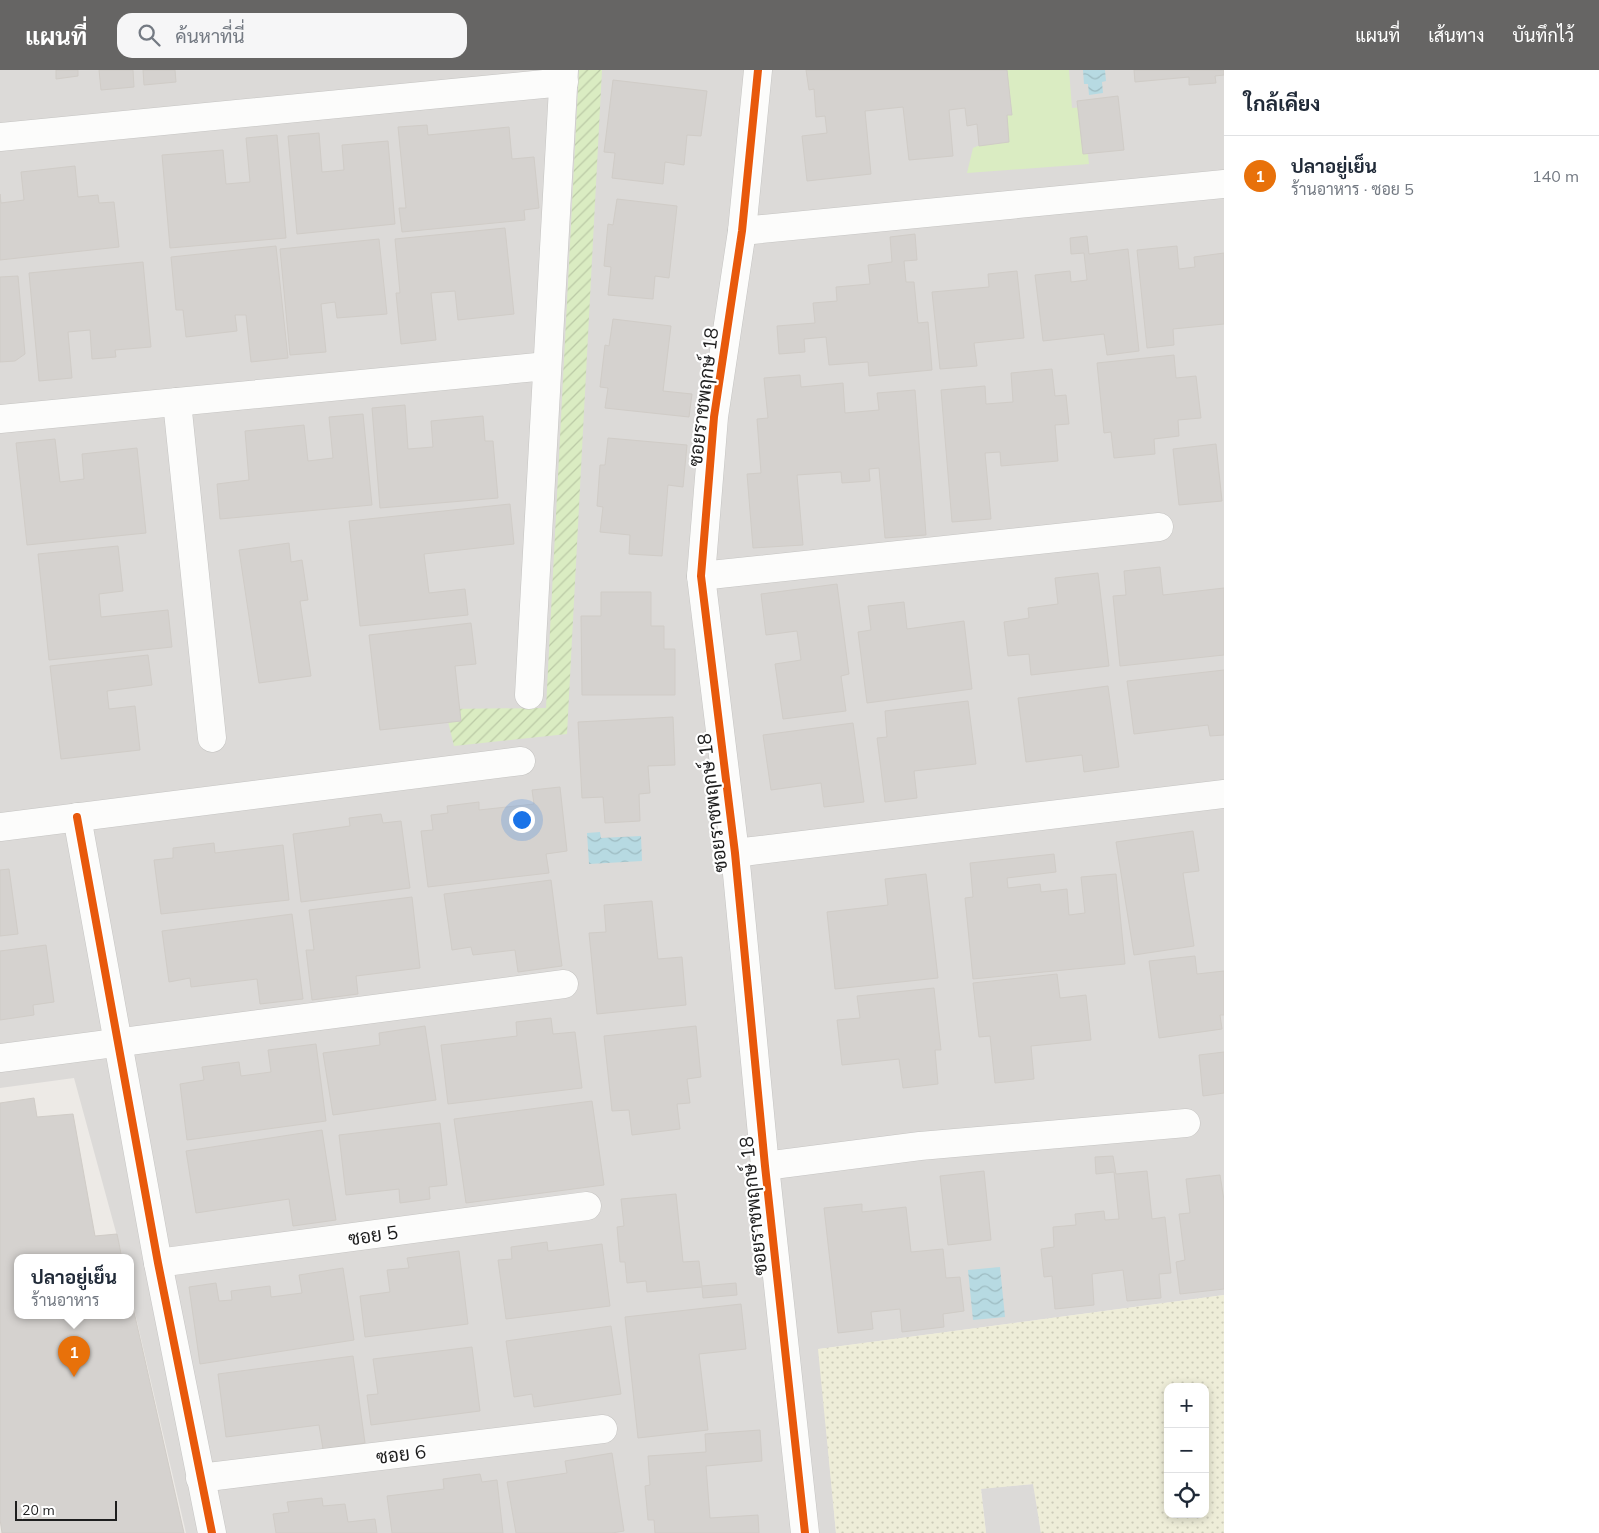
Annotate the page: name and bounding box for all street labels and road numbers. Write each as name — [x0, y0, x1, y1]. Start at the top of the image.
street label: ซอยราชพฤกษ์ 18 — [683, 326, 723, 468]
street label: ซอยราชพฤกษ์ 18 — [692, 732, 732, 874]
street label: ซอยราชพฤกษ์ 18 — [734, 1135, 772, 1277]
street label: ซอย 5 — [347, 1220, 399, 1250]
street label: ซอย 6 — [375, 1439, 427, 1469]

